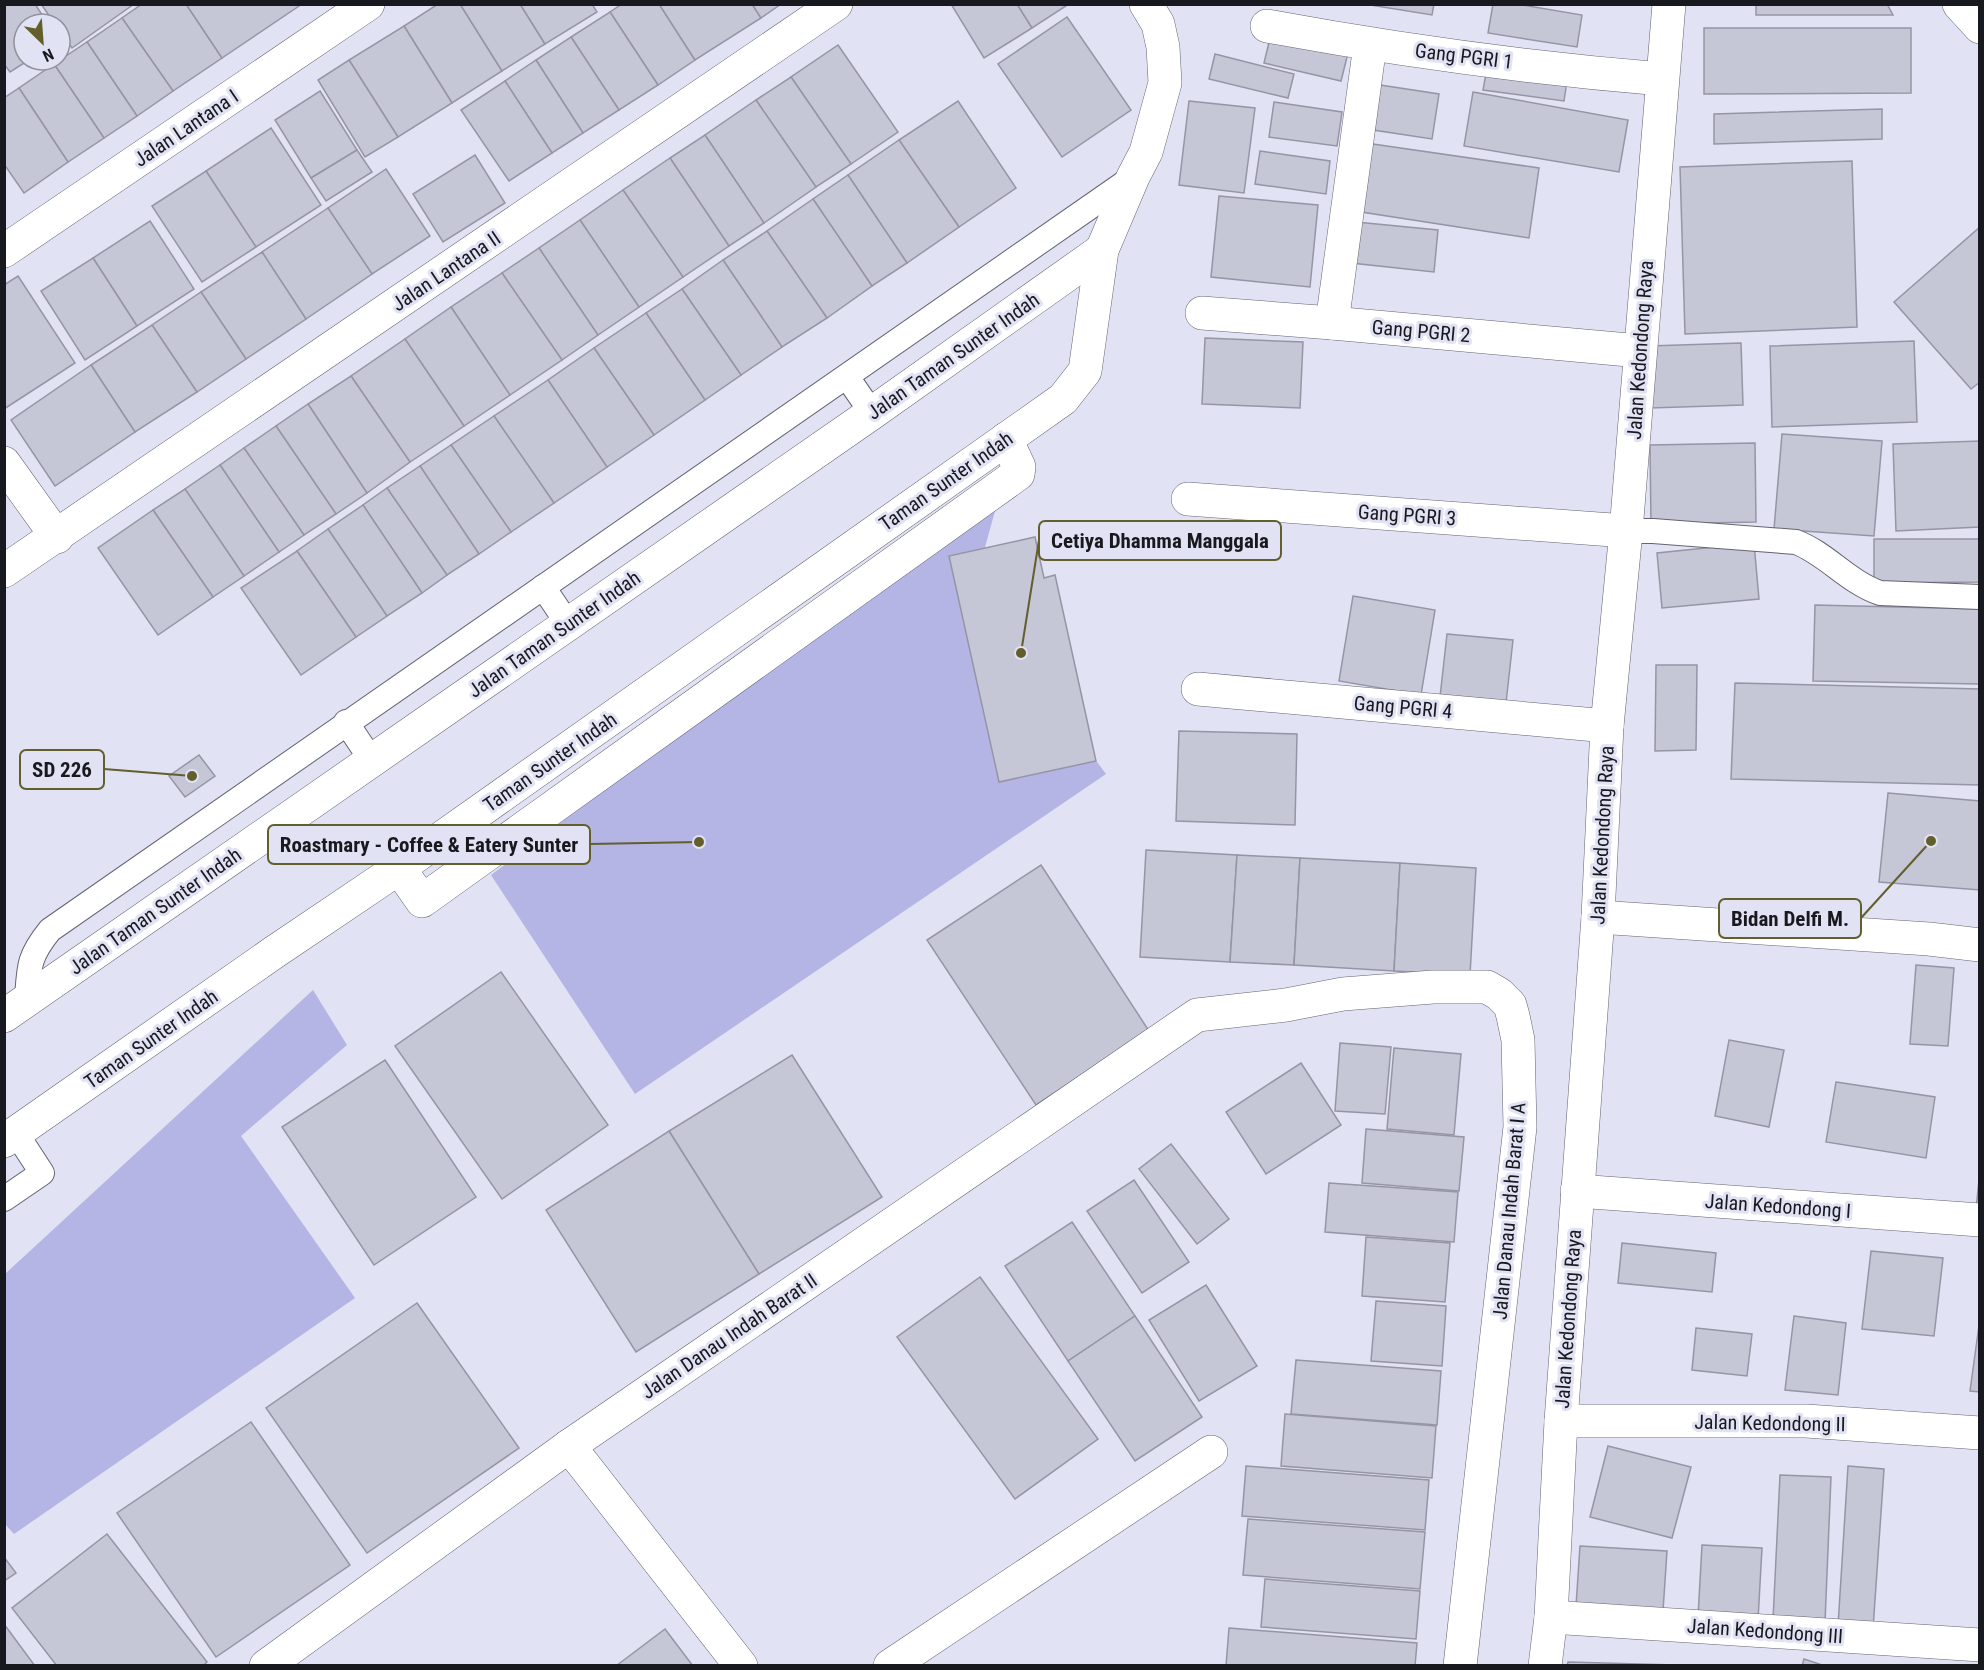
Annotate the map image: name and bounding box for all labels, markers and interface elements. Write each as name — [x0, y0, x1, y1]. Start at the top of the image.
north arrow — [12, 12, 72, 72]
street label: Gang PGRI 1 — [1414, 38, 1514, 74]
text: N — [40, 44, 57, 66]
street label: Jalan Lantana I — [129, 84, 243, 172]
street label: Jalan Lantana II — [387, 226, 505, 316]
street label: Jalan Kedondong Raya — [1622, 260, 1658, 440]
street label: Jalan Taman Sunter Indah — [862, 287, 1044, 425]
street label: Gang PGRI 2 — [1371, 315, 1471, 347]
street label: Taman Sunter Indah — [875, 426, 1017, 536]
street label: Gang PGRI 3 — [1357, 500, 1457, 530]
callout: Cetiya Dhamma Manggala — [1039, 521, 1281, 560]
text: Cetiya Dhamma Manggala — [1051, 529, 1269, 553]
street label: Jalan Taman Sunter Indah — [463, 565, 645, 703]
street label: Gang PGRI 4 — [1353, 691, 1453, 723]
street label: Taman Sunter Indah — [479, 707, 621, 817]
street label: Jalan Kedondong Raya — [1585, 745, 1619, 925]
callout: SD 226 — [20, 750, 104, 789]
text: SD 226 — [32, 758, 92, 782]
callout: Roastmary - Coffee & Eatery Sunter — [268, 825, 590, 864]
text: Roastmary - Coffee & Eatery Sunter — [280, 833, 578, 857]
street label: Jalan Taman Sunter Indah — [64, 842, 246, 980]
callout: Bidan Delfi M. — [1719, 899, 1861, 938]
text: Bidan Delfi M. — [1731, 907, 1849, 931]
street label: Taman Sunter Indah — [80, 984, 222, 1094]
street label: Jalan Danau Indah Barat I A — [1488, 1101, 1530, 1321]
street label: Jalan Kedondong I — [1704, 1189, 1852, 1223]
street label: Jalan Kedondong Raya — [1550, 1229, 1586, 1409]
street label: Jalan Danau Indah Barat II — [637, 1268, 821, 1404]
street label: Jalan Kedondong II — [1694, 1410, 1846, 1436]
street label: Jalan Kedondong III — [1686, 1614, 1844, 1648]

